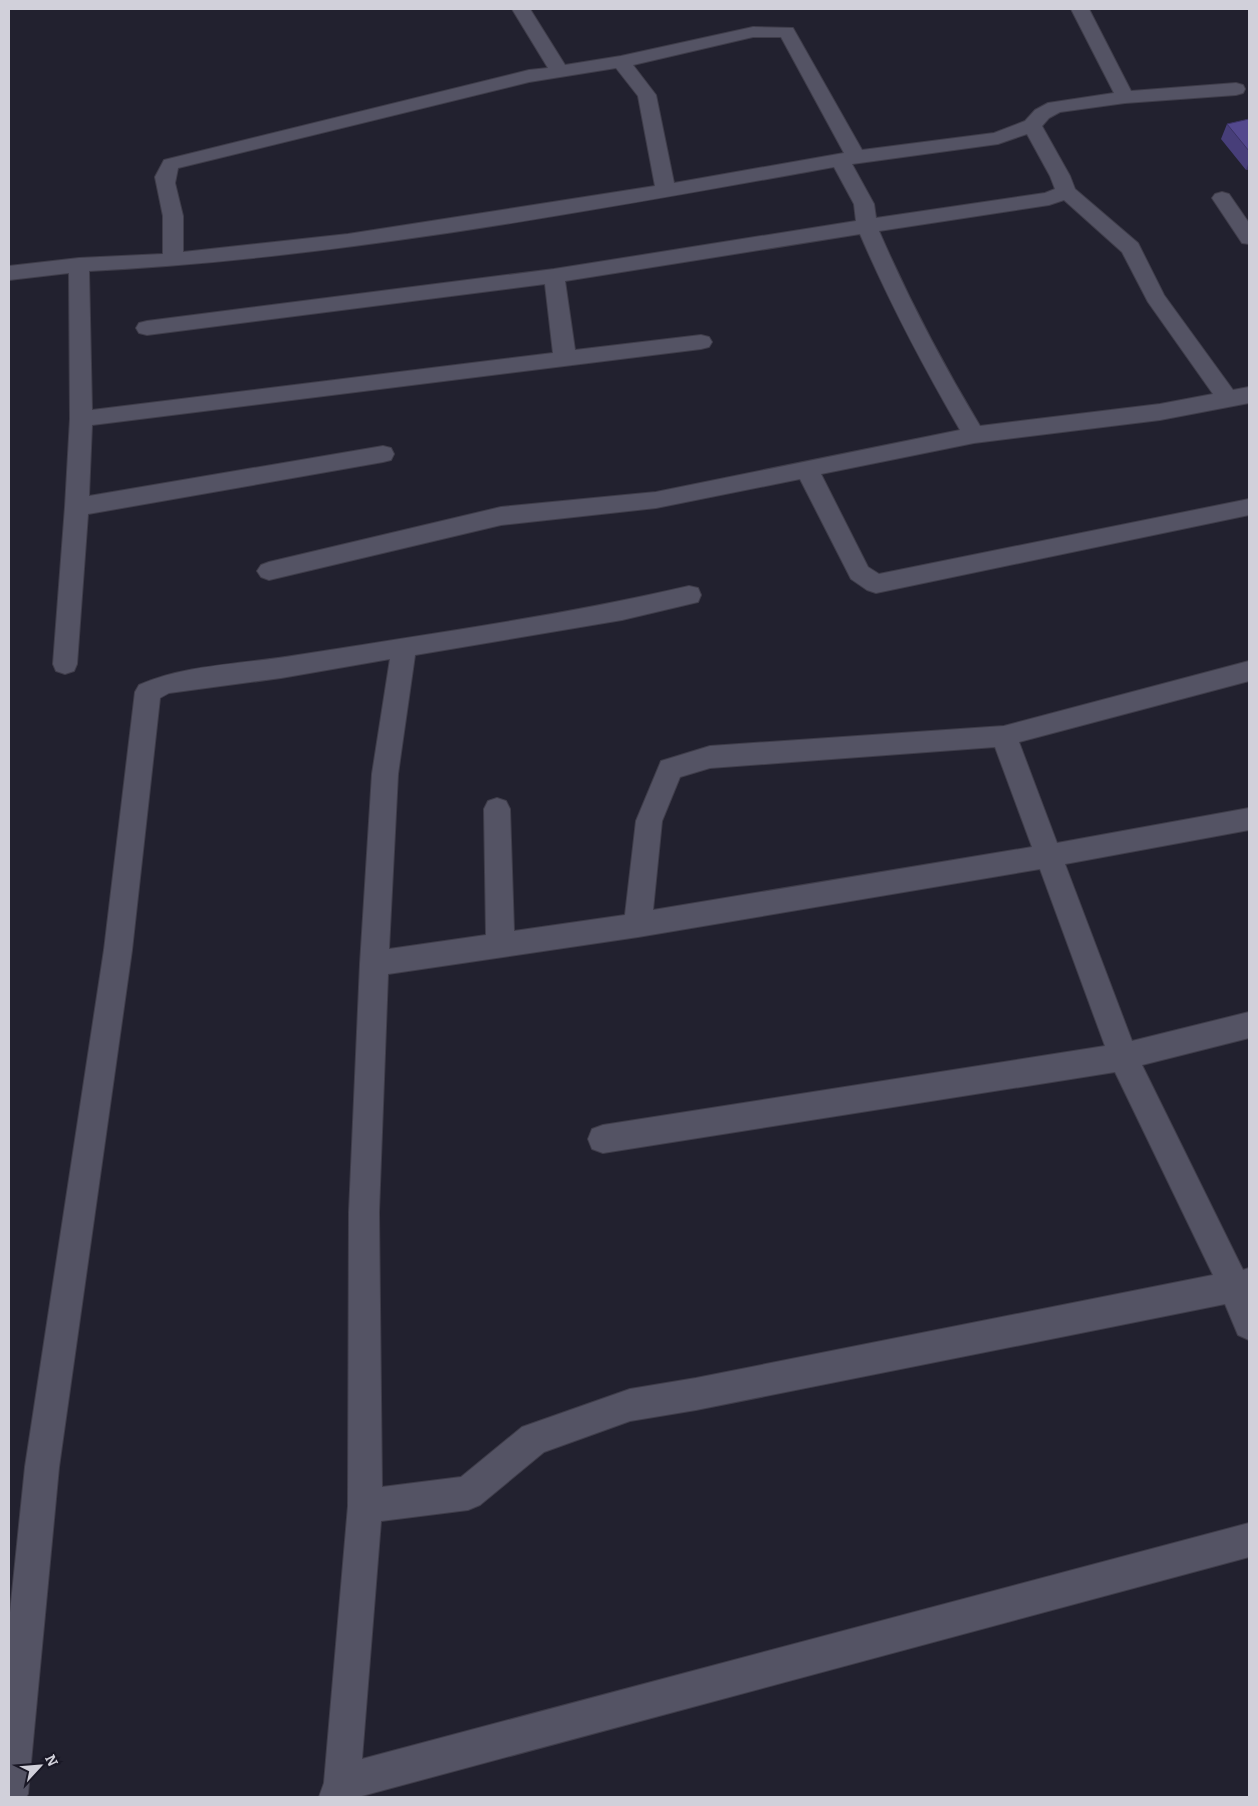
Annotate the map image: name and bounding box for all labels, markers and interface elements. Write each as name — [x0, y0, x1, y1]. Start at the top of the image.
north arrow — [15, 1741, 65, 1791]
text: N — [41, 1752, 61, 1769]

